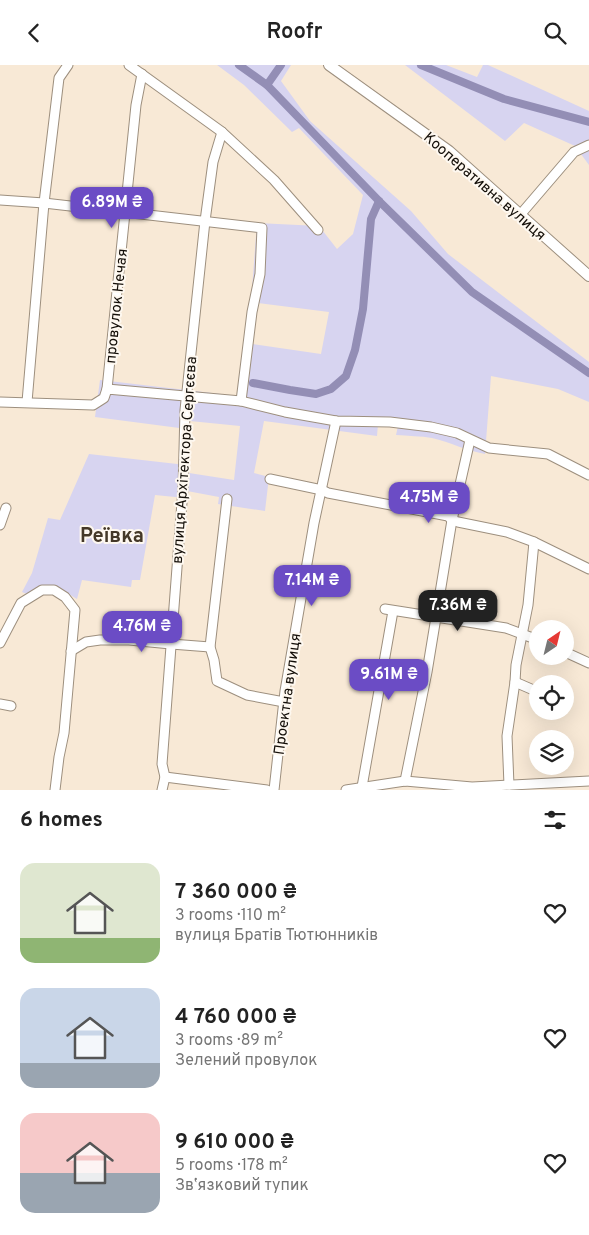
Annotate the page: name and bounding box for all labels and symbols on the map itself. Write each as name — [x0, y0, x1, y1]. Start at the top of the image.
street label: Кооперативна вулиця — [419, 129, 549, 246]
pin: 6.89M ₴ — [66, 186, 158, 229]
street label: провулок Нечая — [102, 248, 133, 365]
street label: вулиця Архітектора Сергєєва — [169, 356, 202, 564]
pin: 4.75M ₴ — [383, 481, 475, 524]
district label: Реївка — [80, 524, 144, 550]
pin: 7.14M ₴ — [266, 565, 358, 607]
pin: 7.36M ₴ — [412, 589, 504, 632]
pin: 4.76M ₴ — [96, 611, 188, 653]
north arrow — [529, 620, 574, 665]
street label: Проектна вулиця — [271, 632, 306, 756]
pin: 9.61M ₴ — [343, 659, 435, 701]

